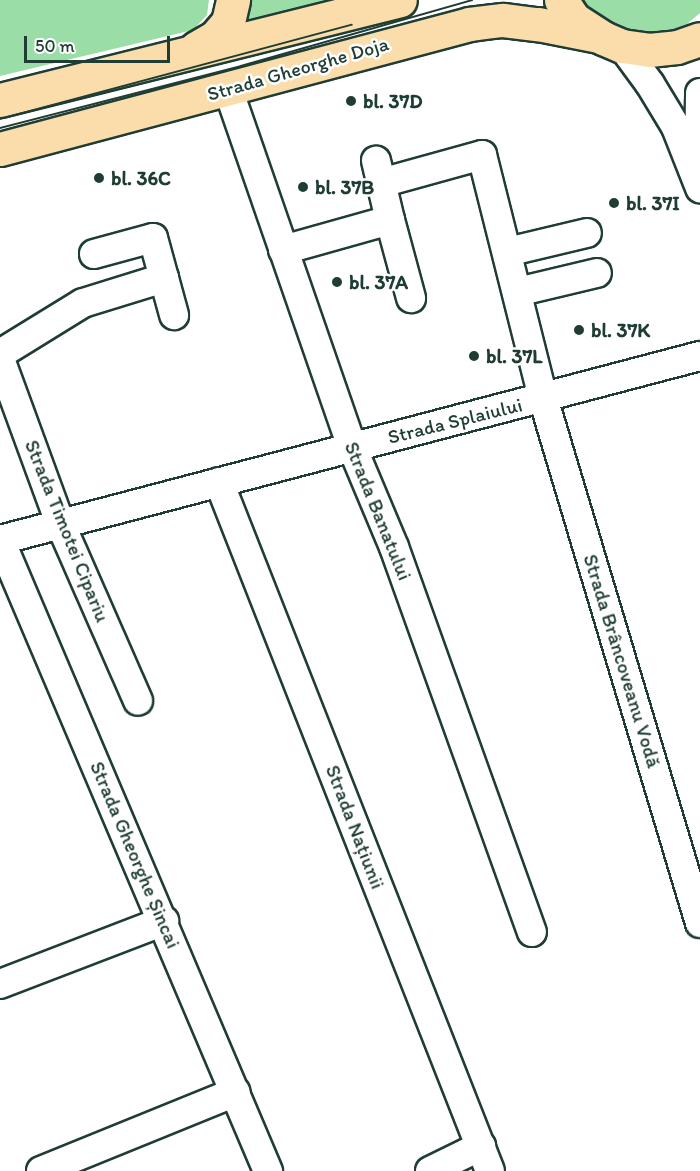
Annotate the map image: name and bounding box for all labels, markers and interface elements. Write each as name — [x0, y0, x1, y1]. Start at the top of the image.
scale bar — [27, 24, 172, 62]
street label: Strada Gheorghe Doja — [205, 32, 391, 106]
text: 50 m — [35, 35, 75, 57]
place label: bl. 37D — [363, 89, 423, 113]
marker: bl. 37D — [344, 94, 358, 108]
place label: bl. 36C — [111, 166, 171, 190]
marker: bl. 36C — [92, 171, 106, 185]
place label: bl. 37B — [315, 175, 374, 199]
marker: bl. 37B — [296, 180, 310, 194]
place label: bl. 37I — [626, 191, 680, 215]
marker: bl. 37I — [607, 196, 621, 210]
place label: bl. 37A — [349, 270, 408, 294]
marker: bl. 37A — [330, 275, 344, 289]
place label: bl. 37K — [591, 318, 650, 342]
marker: bl. 37K — [572, 323, 586, 337]
place label: bl. 37L — [486, 344, 542, 368]
marker: bl. 37L — [467, 349, 481, 363]
street label: Strada Splaiului — [385, 393, 525, 449]
street label: Strada Timotei Cipariu — [20, 437, 114, 625]
street label: Strada Banatului — [339, 438, 417, 584]
street label: Strada Brâncoveanu Vodă — [578, 552, 666, 770]
street label: Strada Gheorghe Șincai — [85, 758, 185, 952]
street label: Strada Națiunii — [320, 762, 390, 892]

